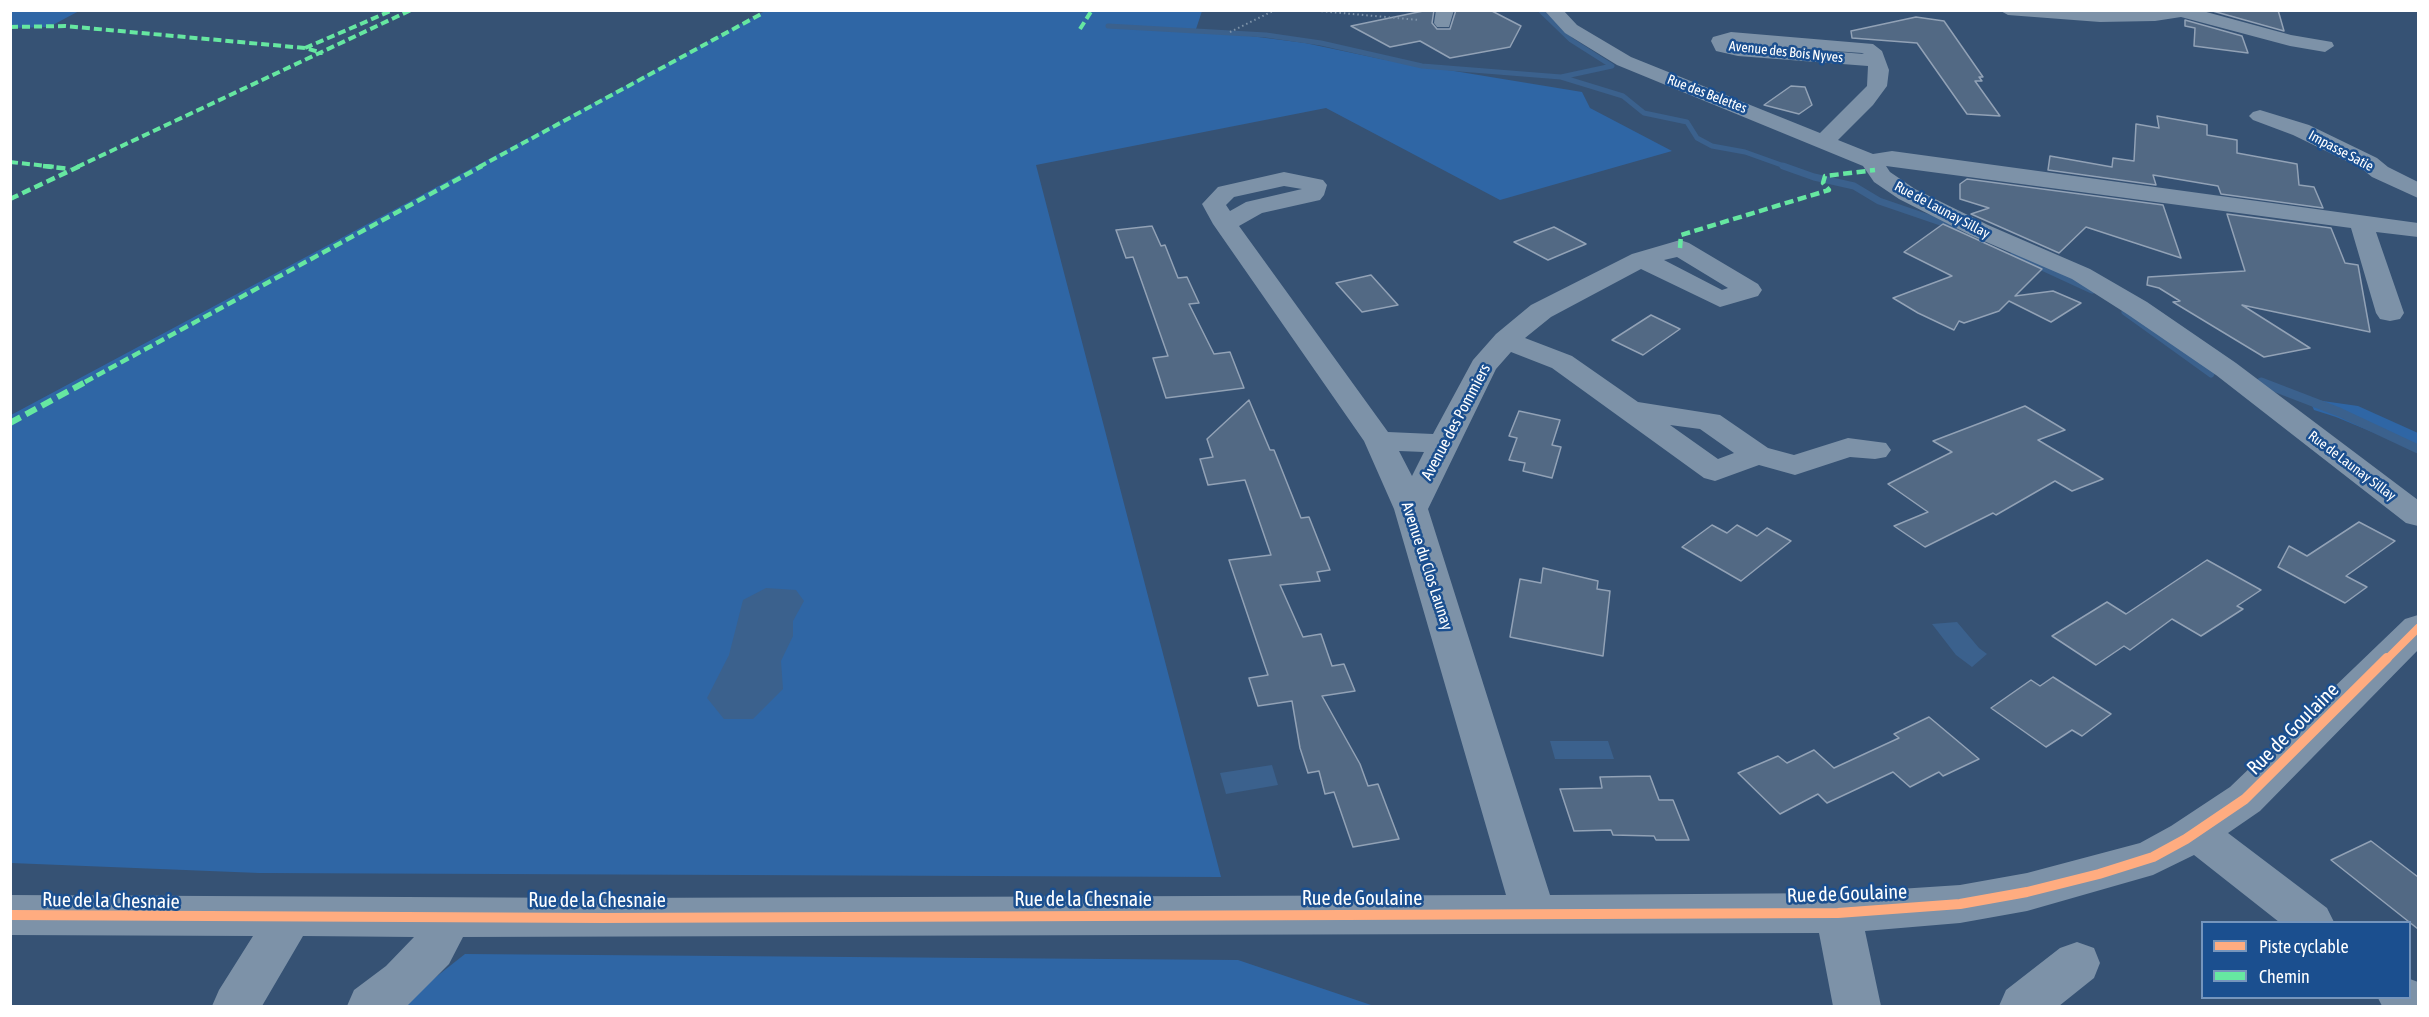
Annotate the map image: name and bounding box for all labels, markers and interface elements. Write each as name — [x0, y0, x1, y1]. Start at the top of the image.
street label: Avenue des Bois Nyves — [1728, 38, 1844, 66]
street label: Rue des Belettes — [1665, 71, 1749, 117]
street label: Impasse Satie — [2306, 127, 2376, 175]
street label: Rue de Launay Sillay — [1892, 178, 1992, 242]
street label: Avenue des Pommiers — [1417, 361, 1495, 483]
street label: Rue de Launay Sillay — [2305, 428, 2399, 504]
street label: Avenue du Clos Launay — [1397, 499, 1457, 633]
street label: Rue de Goulaine — [2242, 678, 2344, 780]
street label: Rue de Goulaine — [1786, 880, 1908, 908]
street label: Rue de Goulaine — [1302, 887, 1422, 911]
street label: Rue de la Chesnaie — [42, 888, 180, 914]
street label: Rue de la Chesnaie — [1014, 888, 1152, 912]
street label: Rue de la Chesnaie — [528, 889, 666, 913]
legend — [2201, 921, 2411, 999]
text: Piste cyclable — [2259, 936, 2349, 957]
text: Chemin — [2259, 966, 2310, 987]

